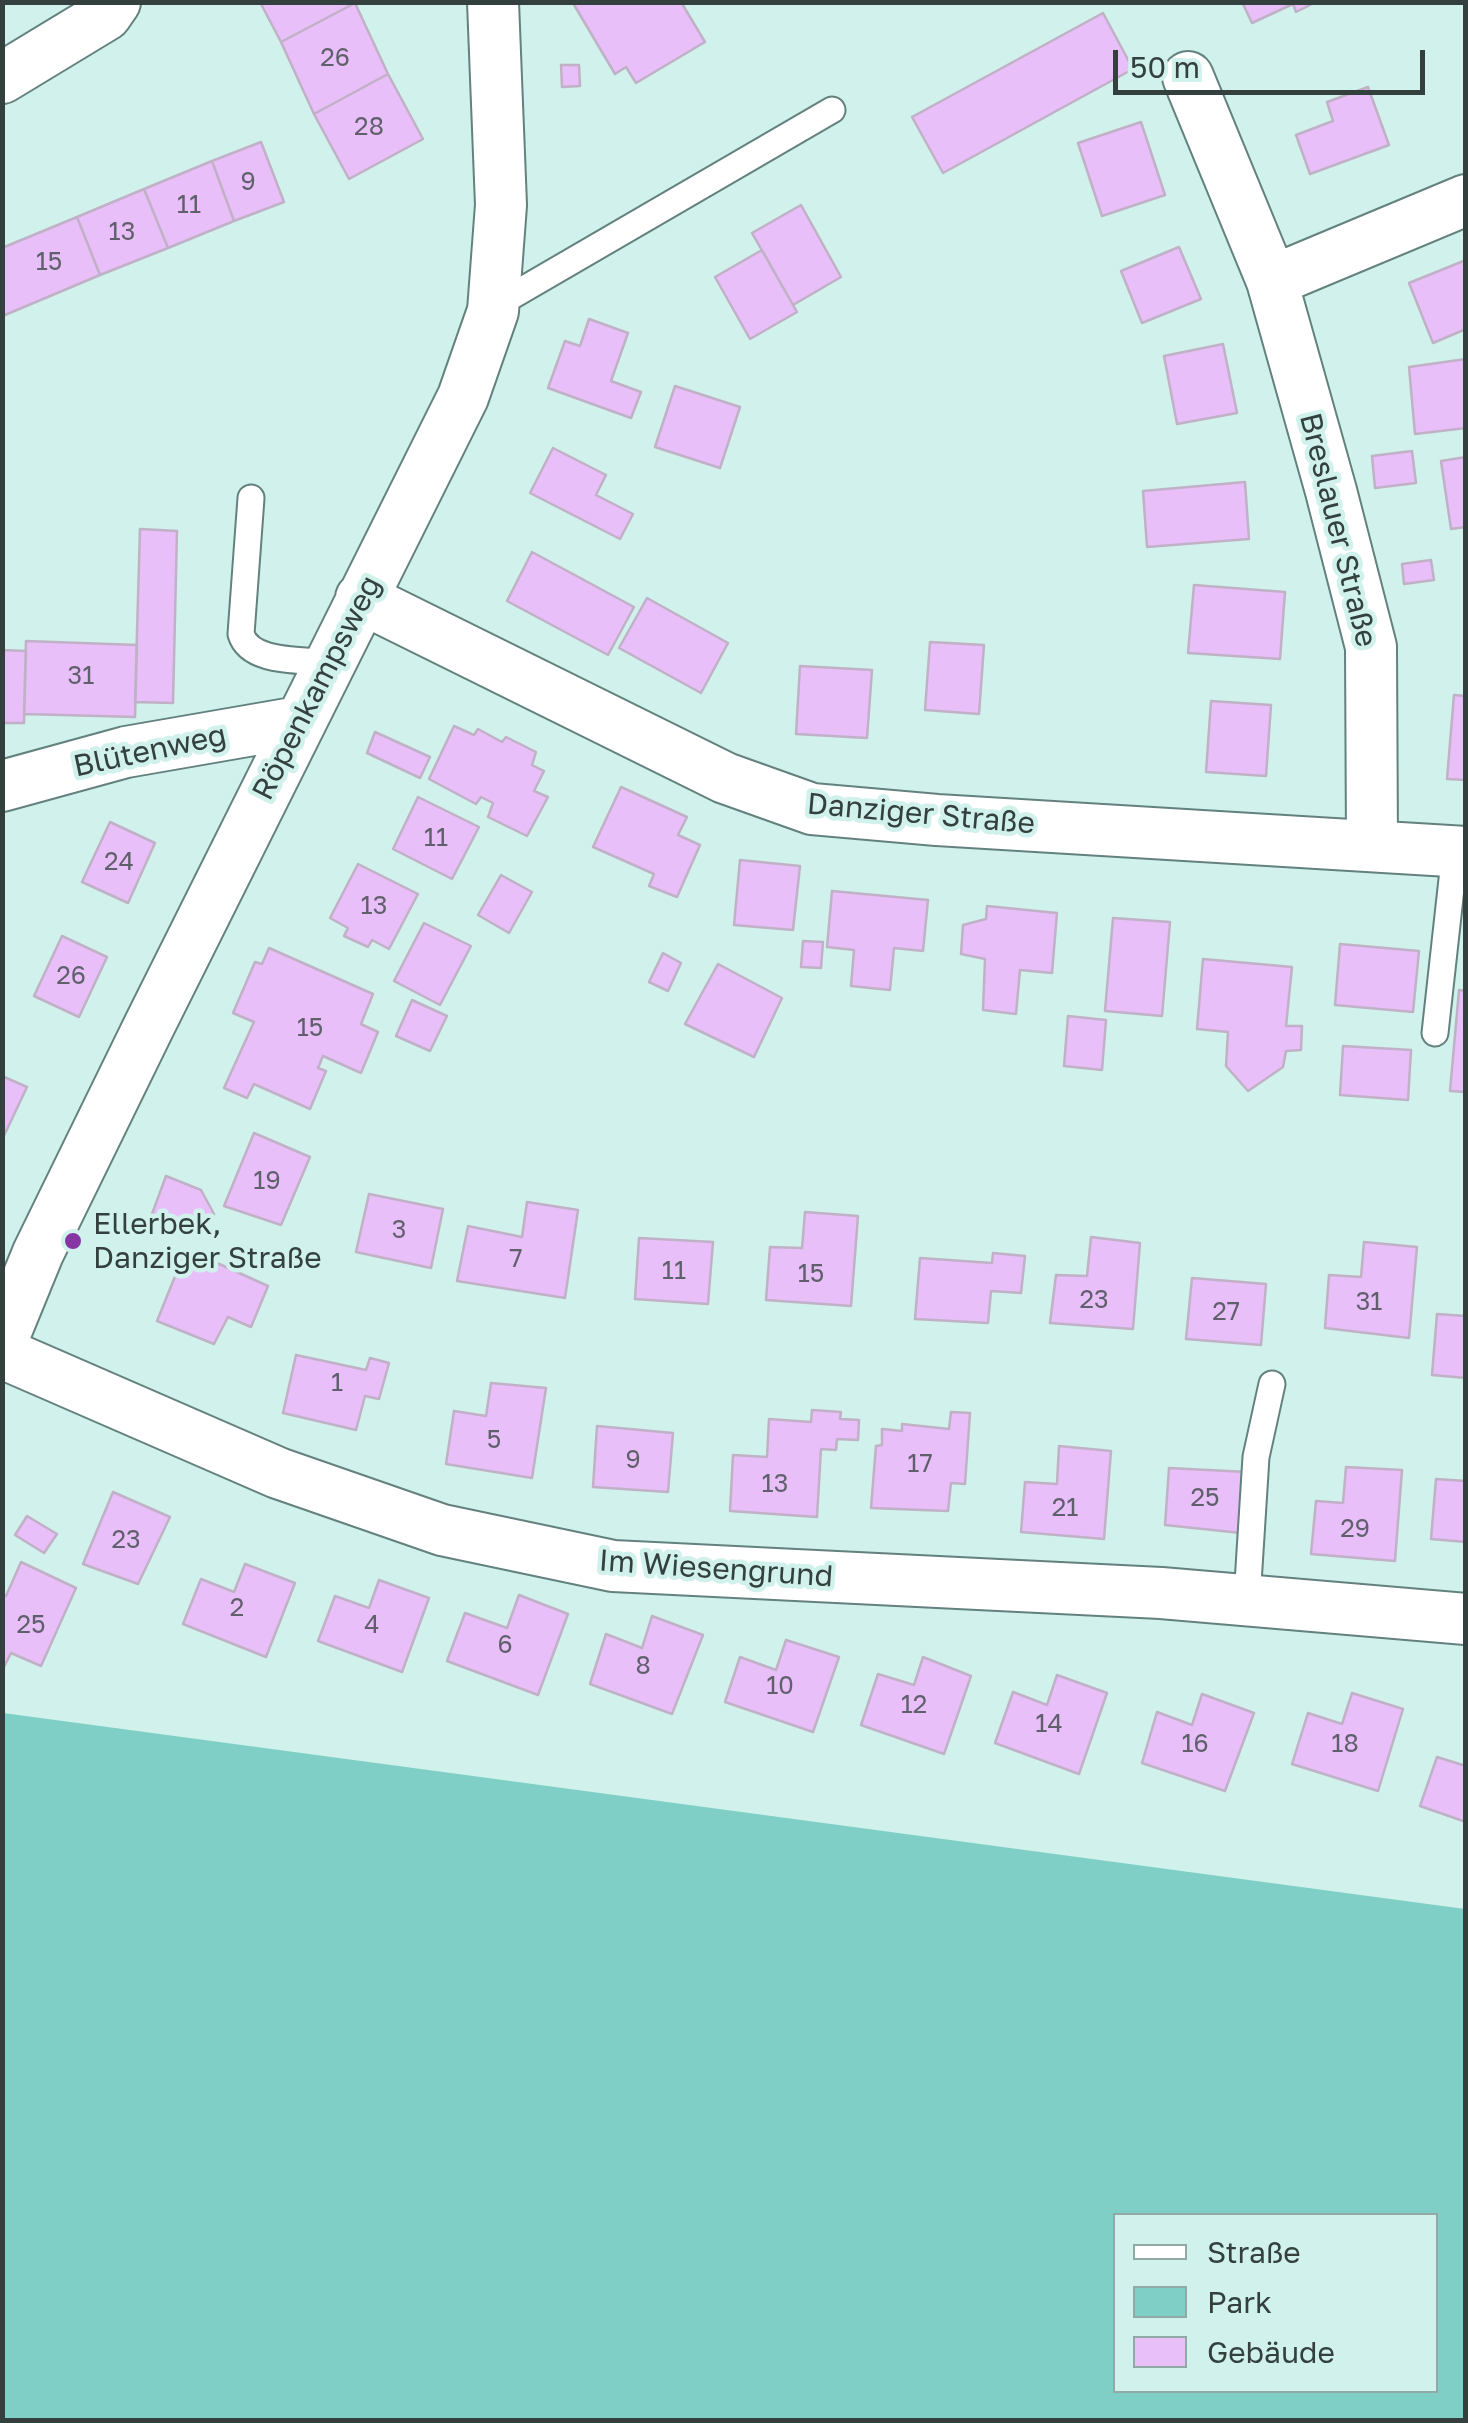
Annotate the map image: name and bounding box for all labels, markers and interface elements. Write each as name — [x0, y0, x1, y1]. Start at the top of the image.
scale bar — [1118, 30, 1430, 92]
house number: 26 — [320, 43, 350, 73]
text: 50 m — [1130, 49, 1200, 85]
house number: 28 — [354, 112, 384, 142]
house number: 9 — [240, 167, 256, 197]
house number: 11 — [177, 190, 201, 220]
house number: 13 — [109, 217, 135, 247]
house number: 15 — [36, 247, 62, 277]
street label: Breslauer Straße — [1292, 409, 1384, 651]
street label: Röpenkampsweg — [245, 570, 389, 806]
house number: 31 — [68, 661, 94, 691]
street label: Blütenweg — [70, 717, 230, 785]
street label: Danziger Straße — [806, 786, 1036, 842]
house number: 11 — [424, 823, 448, 853]
house number: 24 — [104, 847, 134, 877]
house number: 13 — [361, 891, 387, 921]
house number: 26 — [56, 961, 86, 991]
house number: 15 — [297, 1013, 323, 1043]
house number: 19 — [253, 1166, 281, 1196]
place label: Ellerbek, Danziger Straße — [93, 1206, 322, 1276]
house number: 3 — [392, 1215, 406, 1245]
marker: Ellerbek, Danziger Straße — [62, 1230, 84, 1252]
house number: 7 — [509, 1244, 523, 1274]
house number: 11 — [662, 1256, 686, 1286]
house number: 15 — [798, 1259, 824, 1289]
house number: 23 — [1079, 1285, 1109, 1315]
house number: 31 — [1356, 1287, 1382, 1317]
house number: 27 — [1212, 1297, 1240, 1327]
house number: 1 — [331, 1368, 343, 1398]
house number: 5 — [487, 1425, 501, 1455]
house number: 9 — [625, 1445, 641, 1475]
house number: 17 — [907, 1449, 933, 1479]
house number: 13 — [762, 1469, 788, 1499]
house number: 25 — [1191, 1483, 1219, 1513]
house number: 21 — [1052, 1493, 1078, 1523]
house number: 29 — [1340, 1514, 1370, 1544]
house number: 23 — [111, 1525, 141, 1555]
street label: Im Wiesengrund — [598, 1543, 834, 1595]
house number: 2 — [230, 1593, 244, 1623]
house number: 25 — [17, 1610, 45, 1640]
house number: 4 — [364, 1610, 380, 1640]
house number: 6 — [497, 1630, 513, 1660]
house number: 8 — [635, 1651, 651, 1681]
house number: 10 — [766, 1671, 794, 1701]
house number: 12 — [901, 1690, 927, 1720]
house number: 14 — [1035, 1709, 1063, 1739]
house number: 16 — [1181, 1729, 1209, 1759]
house number: 18 — [1331, 1729, 1359, 1759]
legend — [1113, 2213, 1438, 2393]
text: Straße — [1207, 2234, 1301, 2270]
text: Park — [1207, 2284, 1272, 2320]
text: Gebäude — [1207, 2334, 1335, 2370]

